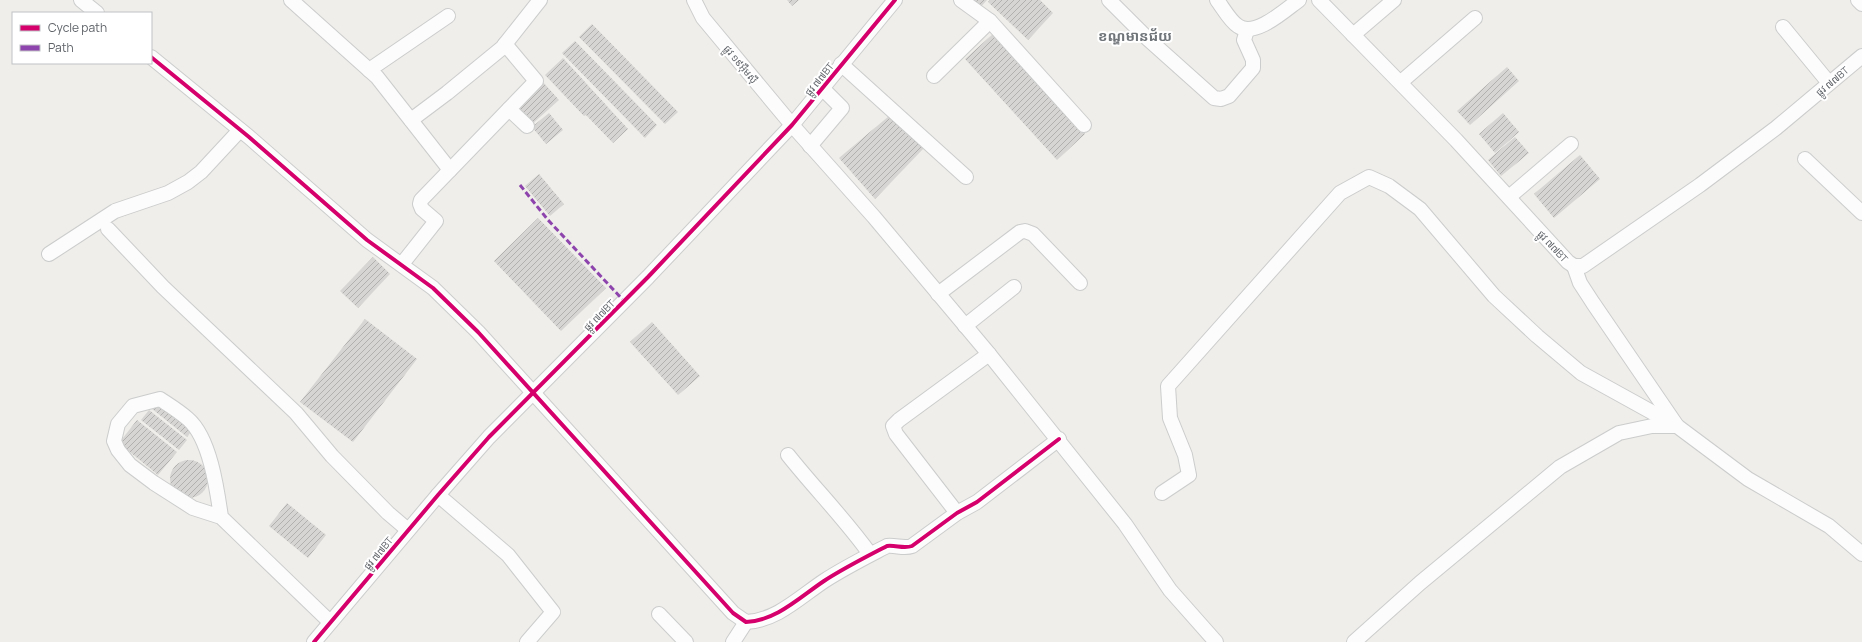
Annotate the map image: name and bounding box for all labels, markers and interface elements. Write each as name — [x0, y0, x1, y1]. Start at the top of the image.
legend — [12, 12, 152, 64]
text: Cycle path — [48, 19, 107, 36]
district label: ខណ្ឌមានជ័យ — [1098, 26, 1172, 45]
text: Path — [48, 39, 74, 56]
street label: ផ្លូវ ១៩អ៊ឹមស៊ី — [718, 42, 761, 88]
street label: ផ្លូវ ៧៧BT — [801, 59, 839, 100]
street label: ផ្លូវ ៧៧BT — [1813, 63, 1853, 101]
street label: ផ្លូវ ៧៧BT — [1532, 227, 1571, 267]
street label: ផ្លូវ ៧៧BT — [580, 296, 620, 336]
street label: ផ្លូវ ៧៧BT — [360, 533, 398, 574]

